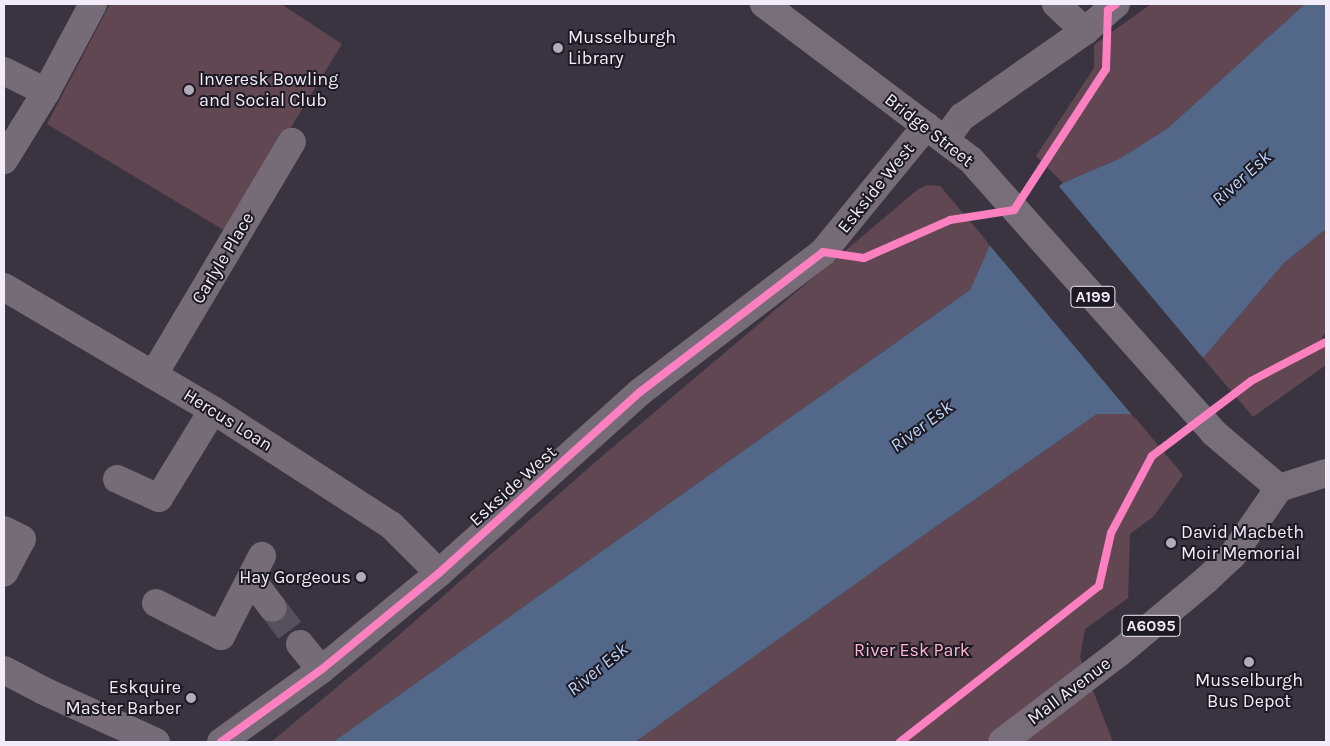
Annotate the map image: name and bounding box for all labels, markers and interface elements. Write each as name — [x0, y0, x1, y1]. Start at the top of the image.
place label: Musselburgh Library — [568, 27, 676, 70]
marker: Musselburgh Library — [552, 42, 564, 54]
place label: Inveresk Bowling and Social Club — [199, 69, 338, 112]
marker: Inveresk Bowling and Social Club — [183, 84, 195, 96]
street label: Bridge Street — [880, 89, 978, 171]
street label: Eskside West — [833, 139, 919, 237]
water label: River Esk — [1208, 146, 1276, 212]
street label: Carlyle Place — [187, 208, 259, 308]
road number: A199 — [1069, 284, 1117, 310]
street label: Hercus Loan — [180, 384, 276, 456]
water label: River Esk — [886, 396, 958, 458]
street label: Eskside West — [465, 441, 561, 531]
place label: David Macbeth Moir Memorial — [1181, 522, 1304, 564]
marker: David Macbeth Moir Memorial — [1165, 537, 1177, 549]
place label: Hay Gorgeous — [239, 566, 351, 588]
marker: Hay Gorgeous — [355, 571, 367, 583]
road number: A6095 — [1121, 612, 1181, 640]
water label: River Esk — [563, 639, 633, 701]
park label: River Esk Park — [854, 639, 970, 661]
street label: Mall Avenue — [1023, 653, 1115, 729]
marker: Musselburgh Bus Depot — [1243, 656, 1255, 668]
place label: Musselburgh Bus Depot — [1195, 670, 1303, 712]
place label: Eskquire Master Barber — [66, 677, 181, 720]
marker: Eskquire Master Barber — [185, 692, 197, 704]

